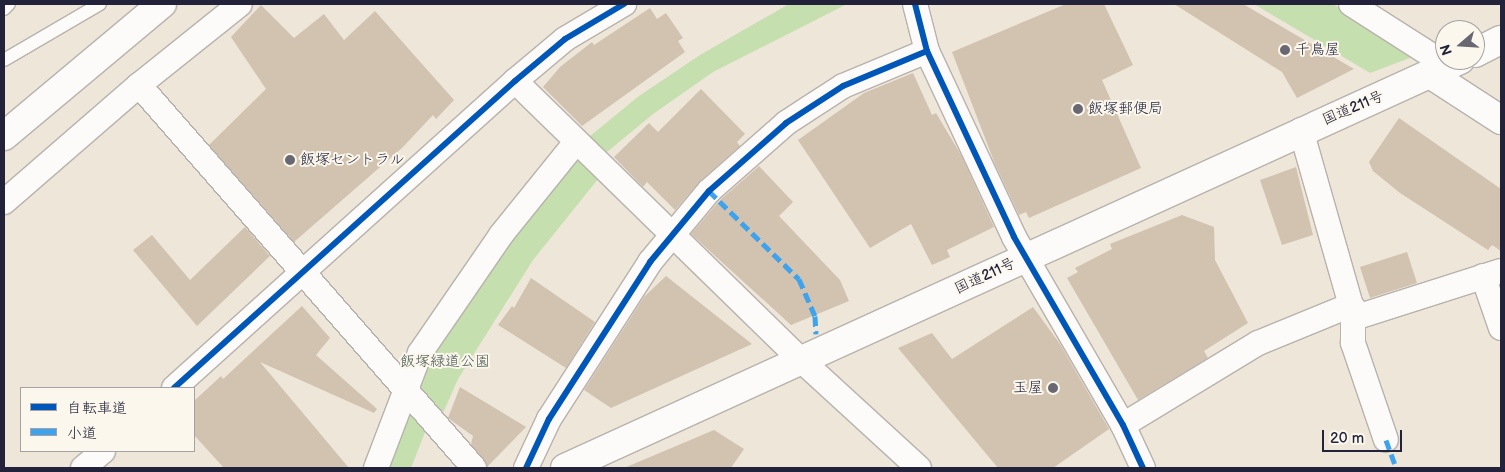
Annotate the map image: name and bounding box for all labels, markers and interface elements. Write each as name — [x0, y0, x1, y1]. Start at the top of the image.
north arrow — [1435, 20, 1485, 70]
place label: 千鳥屋 — [1295, 41, 1340, 59]
text: N — [1437, 42, 1456, 57]
marker: 千鳥屋 — [1279, 44, 1291, 56]
street label: 国道211号 — [1319, 87, 1387, 129]
place label: 飯塚郵便局 — [1088, 100, 1163, 118]
marker: 飯塚郵便局 — [1072, 103, 1084, 115]
place label: 飯塚セントラル — [300, 151, 405, 169]
marker: 飯塚セントラル — [284, 154, 296, 166]
street label: 国道211号 — [952, 254, 1018, 298]
park label: 飯塚緑道公園 — [400, 353, 490, 371]
place label: 玉屋 — [1013, 379, 1043, 397]
marker: 玉屋 — [1047, 382, 1059, 394]
legend — [20, 387, 195, 452]
text: 自転車道 — [67, 399, 127, 418]
scale bar — [1325, 420, 1405, 452]
text: 小道 — [67, 424, 97, 443]
text: 20 m — [1330, 429, 1364, 448]

